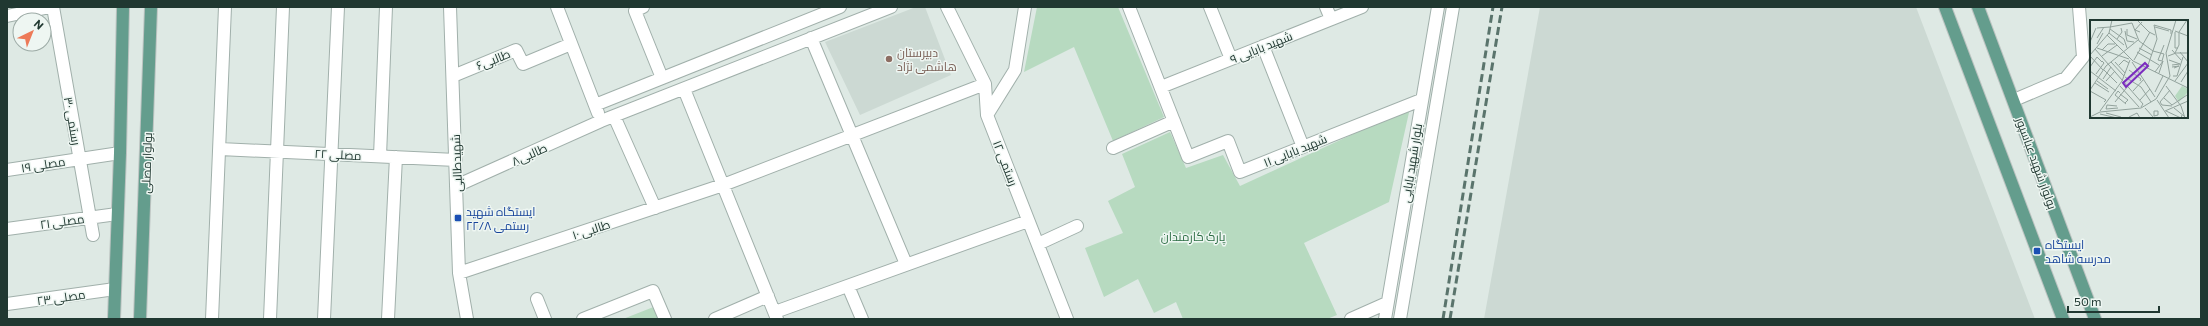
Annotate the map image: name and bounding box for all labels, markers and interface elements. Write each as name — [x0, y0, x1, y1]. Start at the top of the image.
north arrow — [12, 12, 52, 52]
text: N — [32, 17, 47, 32]
inset map — [2090, 20, 2188, 118]
street label: شهید بابایی ۹ — [1228, 28, 1295, 67]
place label: دبیرستان هاشمی نژاد — [897, 45, 957, 74]
street label: طالبی۶ — [474, 46, 513, 73]
marker: دبیرستان هاشمی نژاد — [884, 54, 894, 64]
street label: رستمی ۳۰ — [61, 96, 84, 146]
street label: بولوار شهید عباسپور — [2012, 114, 2060, 212]
street label: بلوار شهید بابایی — [1398, 122, 1425, 204]
street label: شهید بابایی ۱۱ — [1261, 131, 1329, 170]
street label: بولوار مصلی — [138, 132, 155, 194]
street label: شهیدطالبی — [448, 134, 465, 192]
street label: رستمی ۱۲ — [990, 138, 1021, 188]
street label: طالبی۸ — [509, 140, 549, 169]
street label: مصلی ۲۲ — [314, 146, 362, 163]
street label: مصلی ۱۹ — [20, 154, 66, 175]
place label: ایستگاه شهید رستمی ۲۲/۸ — [466, 204, 535, 233]
street label: مصلی ۲۱ — [39, 211, 85, 232]
marker: ایستگاه شهید رستمی ۲۲/۸ — [453, 213, 463, 223]
street label: طالبی ۱۰ — [570, 216, 612, 243]
park label: پارک کارمندان — [1161, 229, 1226, 246]
place label: ایستگاه مدرسه شاهد — [2045, 237, 2111, 266]
marker: ایستگاه مدرسه شاهد — [2032, 246, 2042, 256]
street label: مصلی ۲۳ — [36, 287, 86, 308]
scale bar — [2068, 288, 2159, 314]
text: 50 m — [2074, 294, 2102, 308]

